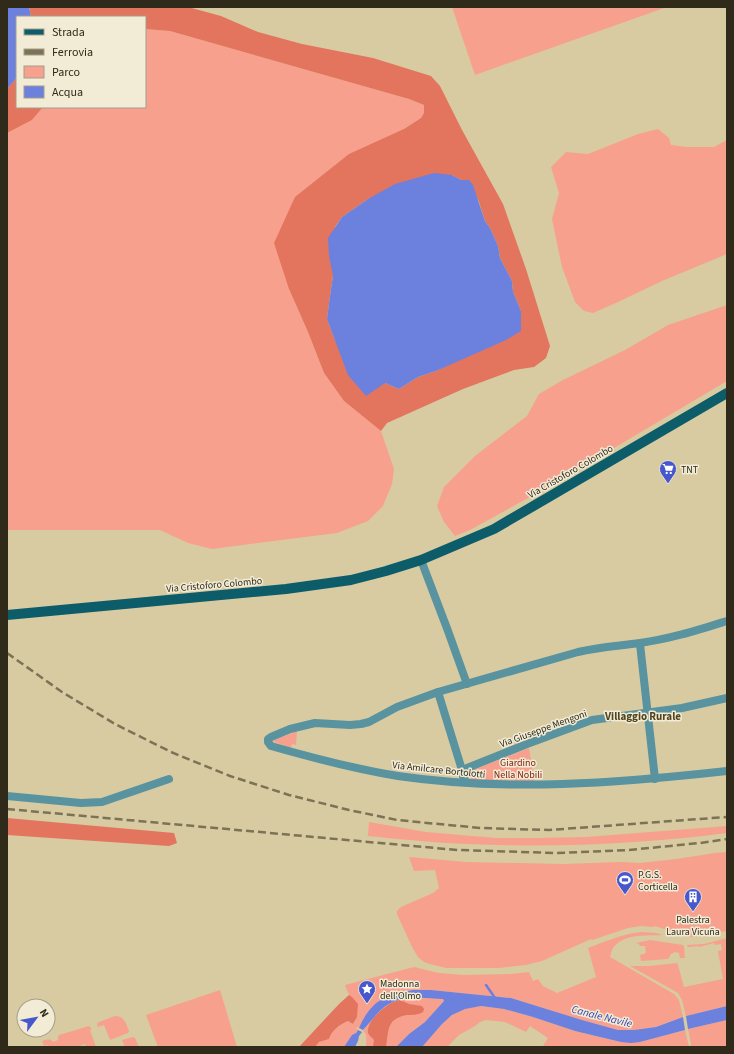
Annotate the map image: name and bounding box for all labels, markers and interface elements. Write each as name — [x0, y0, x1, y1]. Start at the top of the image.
legend — [16, 16, 146, 108]
text: Strada — [52, 24, 85, 41]
text: Ferrovia — [52, 44, 93, 61]
text: Parco — [52, 64, 80, 81]
text: Acqua — [52, 84, 83, 101]
street label: Via Cristoforo Colombo — [525, 442, 616, 502]
supermarket icon: TNT — [658, 459, 678, 484]
place label: TNT — [681, 463, 699, 477]
street label: Via Cristoforo Colombo — [166, 574, 263, 596]
street label: Via Giuseppe Mengoni — [498, 707, 589, 751]
district label: Villaggio Rurale — [604, 709, 681, 724]
park label: Giardino Nella Nobili — [494, 756, 542, 782]
street label: Via Amilcare Bortolotti — [392, 758, 486, 782]
place label: P.G.S. Corticella — [638, 868, 678, 894]
sports icon: P.G.S. Corticella — [615, 870, 635, 895]
building icon: Palestra Laura Vicuña — [683, 887, 703, 912]
place label: Palestra Laura Vicuña — [666, 913, 720, 939]
place label: Madonna dell'Olmo — [380, 977, 421, 1003]
place icon: Madonna dell'Olmo — [357, 979, 377, 1004]
north arrow — [16, 998, 56, 1038]
water label: Canale Navile — [570, 1002, 634, 1031]
text: N — [36, 1006, 52, 1020]

